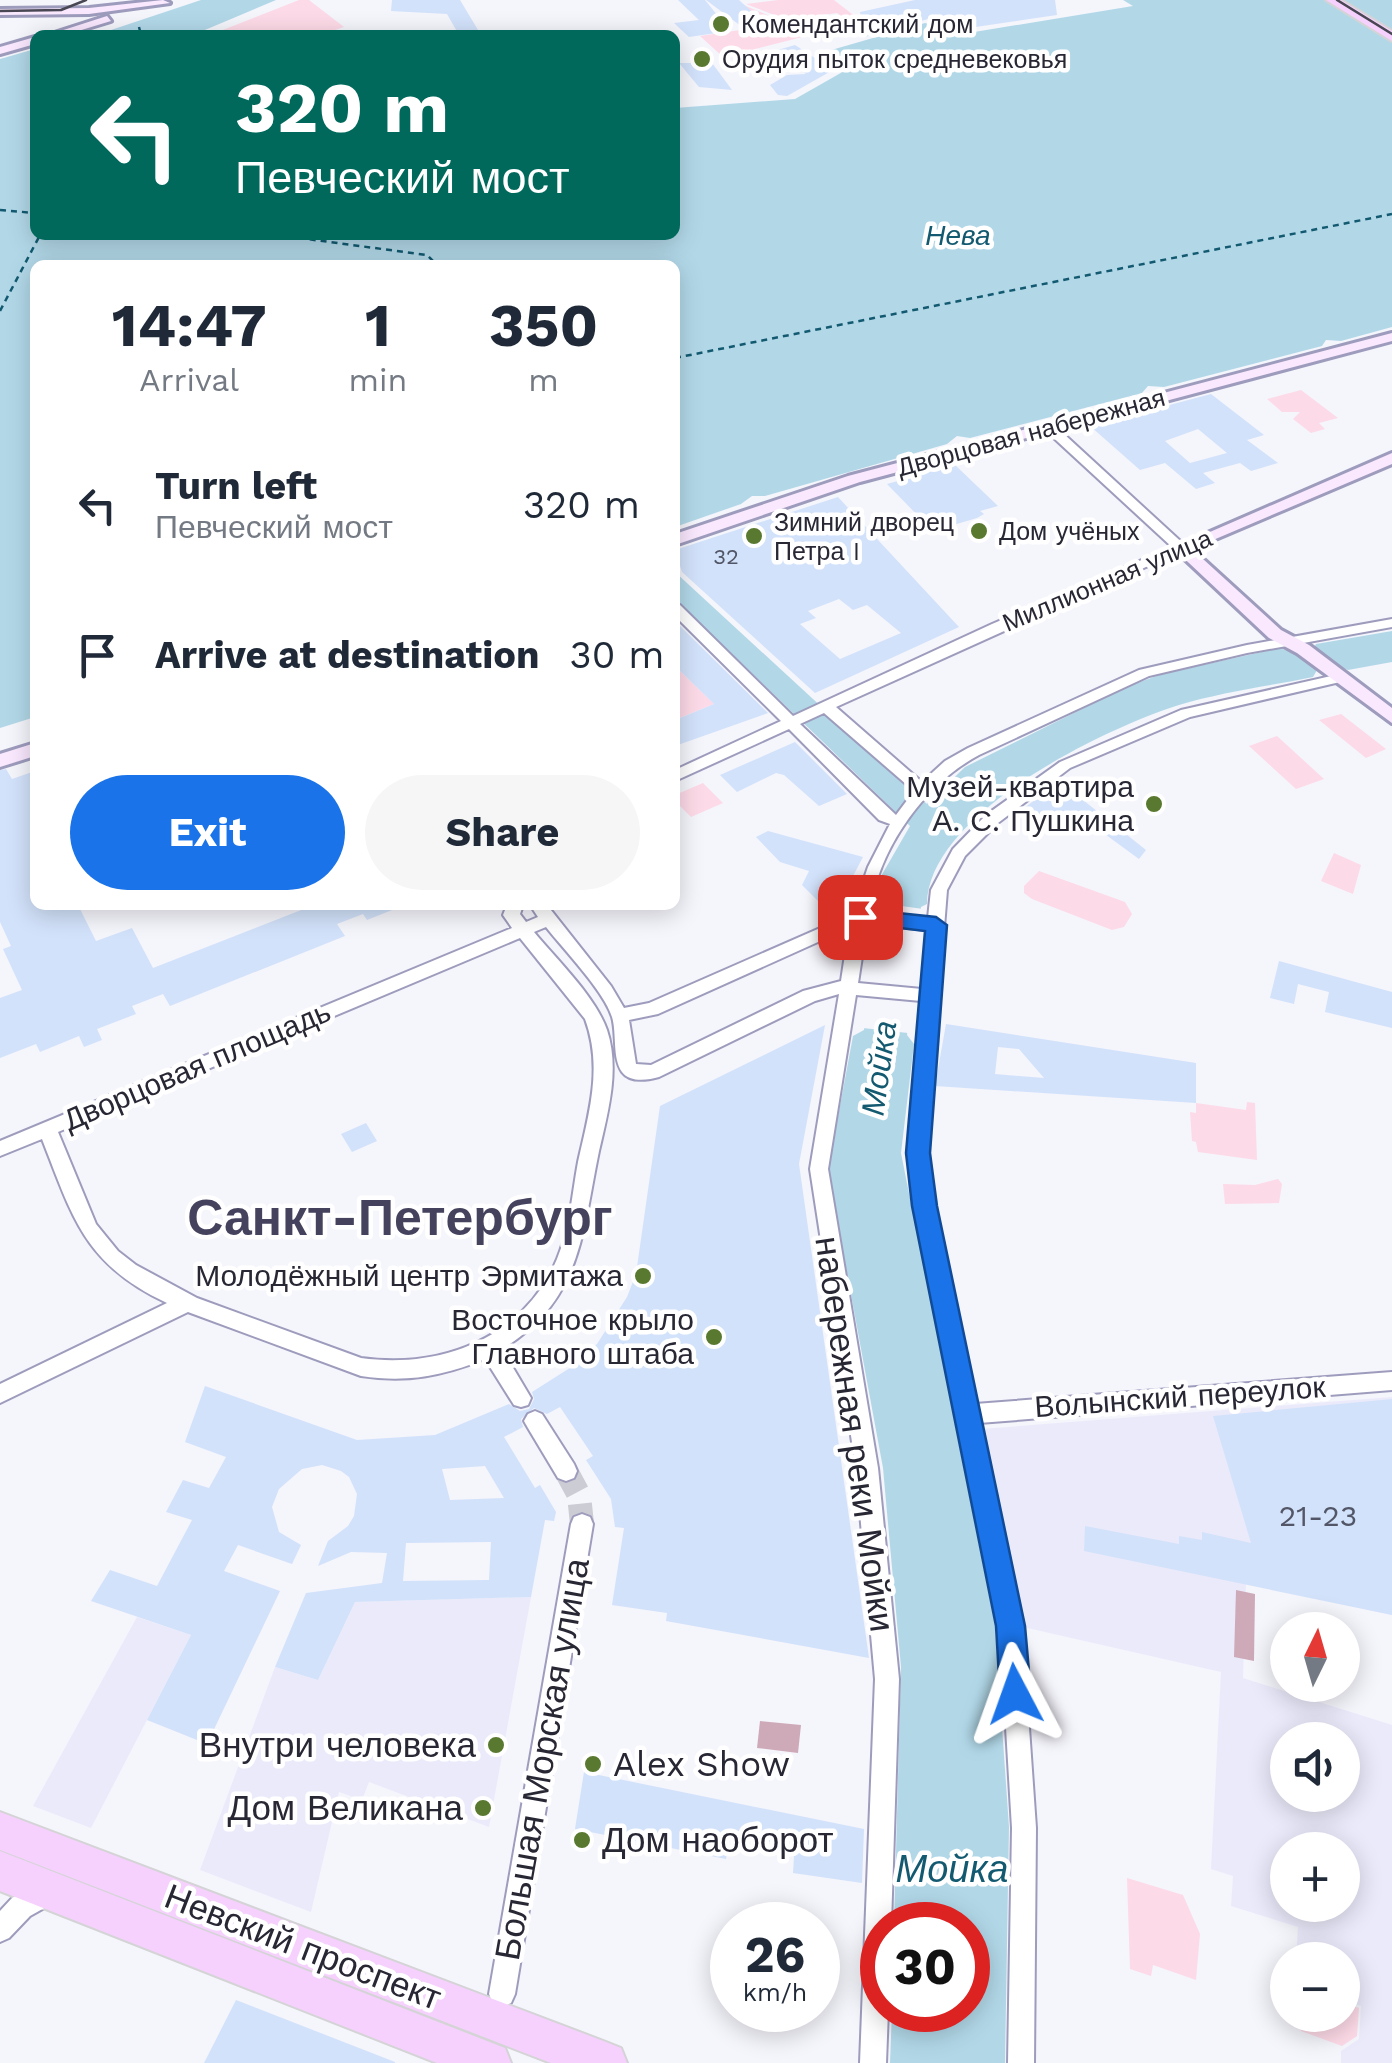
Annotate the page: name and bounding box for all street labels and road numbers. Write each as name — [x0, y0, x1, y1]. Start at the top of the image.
street label: Дворцовая набережная — [894, 383, 1168, 482]
street label: Миллионная улица — [998, 523, 1216, 638]
street label: Дворцовая площадь — [58, 993, 336, 1138]
street label: набережная реки Мойки — [806, 1234, 904, 1634]
street label: Волынский переулок — [1033, 1369, 1327, 1424]
street label: Большая Морская улица — [486, 1554, 598, 1963]
street label: Невский проспект — [159, 1875, 447, 2019]

